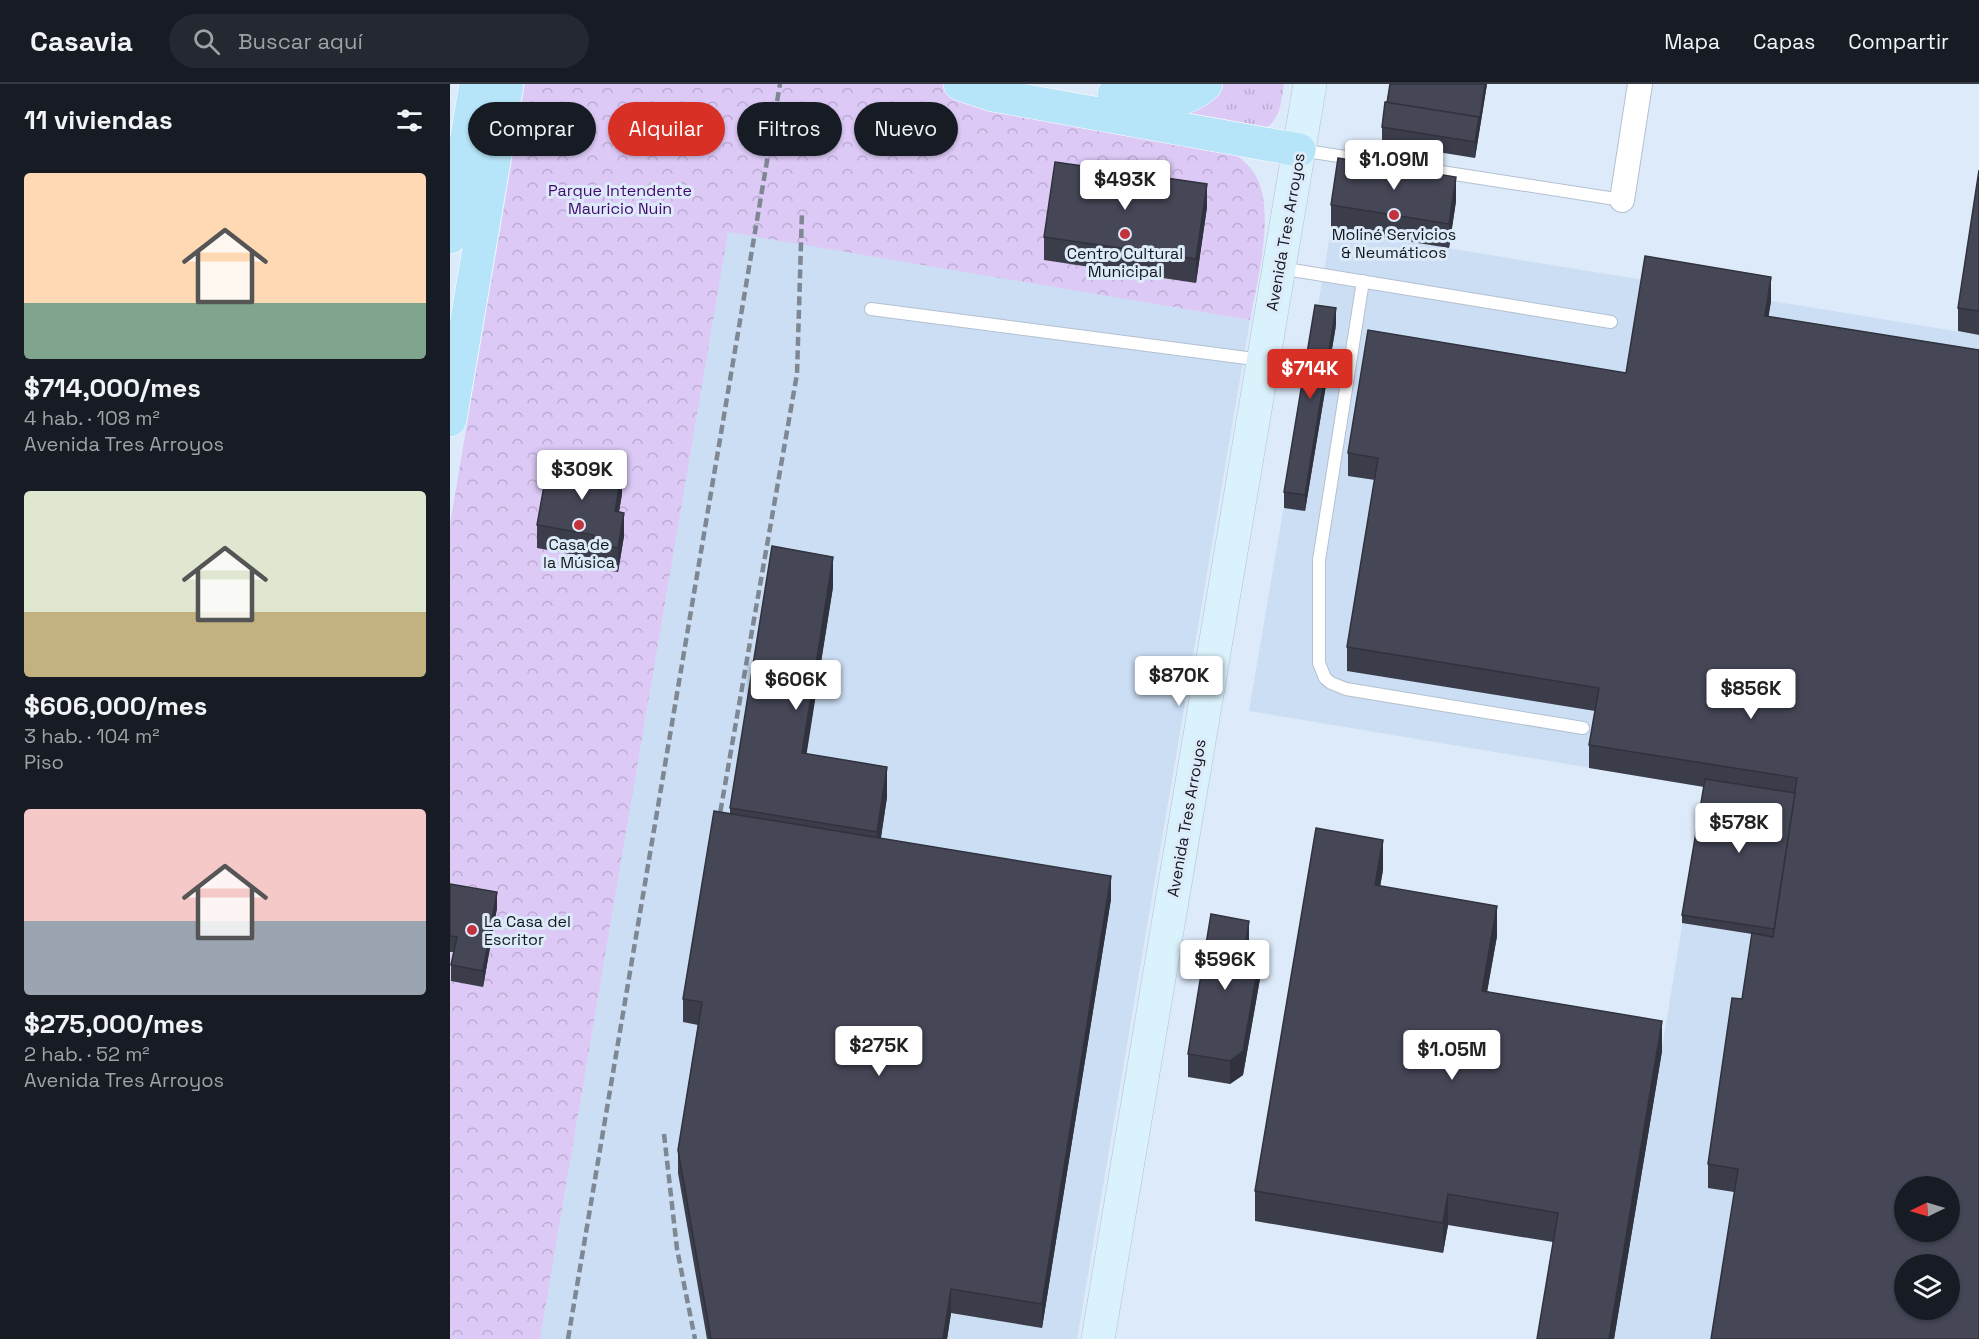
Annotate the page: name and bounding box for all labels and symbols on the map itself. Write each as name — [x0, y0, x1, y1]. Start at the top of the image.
pin: $1.09M — [1345, 140, 1443, 191]
street label: Avenida Tres Arroyos — [1261, 151, 1310, 313]
pin: $493K — [1083, 160, 1167, 211]
park label: Parque Intendente Mauricio Nuin — [548, 180, 692, 219]
marker: Moliné Servicios & Neumáticos — [1387, 208, 1401, 222]
place label: Moliné Servicios & Neumáticos — [1332, 224, 1456, 263]
marker: Centro Cultural Municipal — [1118, 227, 1132, 241]
place label: Centro Cultural Municipal — [1067, 243, 1183, 282]
pin: $714K — [1268, 349, 1352, 400]
pin: $309K — [540, 450, 624, 501]
marker: Casa de la Música — [572, 518, 586, 532]
place label: Casa de la Música — [543, 534, 615, 573]
pin: $870K — [1137, 656, 1221, 707]
pin: $606K — [754, 660, 838, 711]
pin: $856K — [1709, 669, 1793, 720]
street label: Avenida Tres Arroyos — [1162, 737, 1211, 899]
pin: $578K — [1697, 803, 1781, 854]
place label: La Casa del Escritor — [484, 911, 571, 950]
marker: La Casa del Escritor — [465, 923, 479, 937]
pin: $596K — [1183, 940, 1267, 991]
pin: $275K — [837, 1026, 921, 1077]
pin: $1.05M — [1403, 1030, 1501, 1081]
north arrow — [1894, 1176, 1960, 1242]

